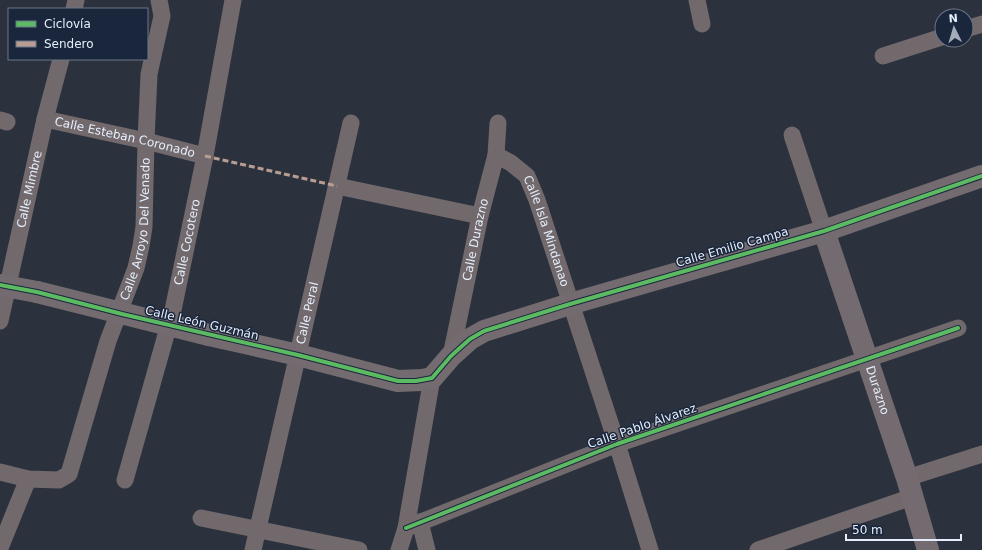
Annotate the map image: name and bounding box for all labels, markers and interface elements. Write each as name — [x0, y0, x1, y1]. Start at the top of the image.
legend — [8, 8, 148, 60]
north arrow — [934, 8, 974, 48]
text: N — [948, 12, 958, 25]
text: Ciclovía — [44, 17, 91, 31]
text: Sendero — [44, 37, 94, 51]
street label: Calle Esteban Coronado — [53, 114, 197, 160]
street label: Calle Mimbre — [14, 149, 45, 229]
street label: Calle Arroyo Del Venado — [117, 157, 153, 302]
street label: Calle Isla Mindanao — [521, 173, 572, 288]
street label: Calle Durazno — [460, 197, 491, 282]
street label: Calle Cocotero — [171, 198, 203, 286]
street label: Calle Emilio Campa — [674, 224, 790, 270]
street label: Calle Peral — [293, 281, 321, 346]
street label: Calle León Guzmán — [144, 303, 260, 343]
street label: Durazno — [863, 364, 892, 416]
street label: Calle Pablo Álvarez — [585, 400, 698, 451]
scale bar — [846, 516, 961, 542]
text: 50 m — [852, 523, 883, 537]

